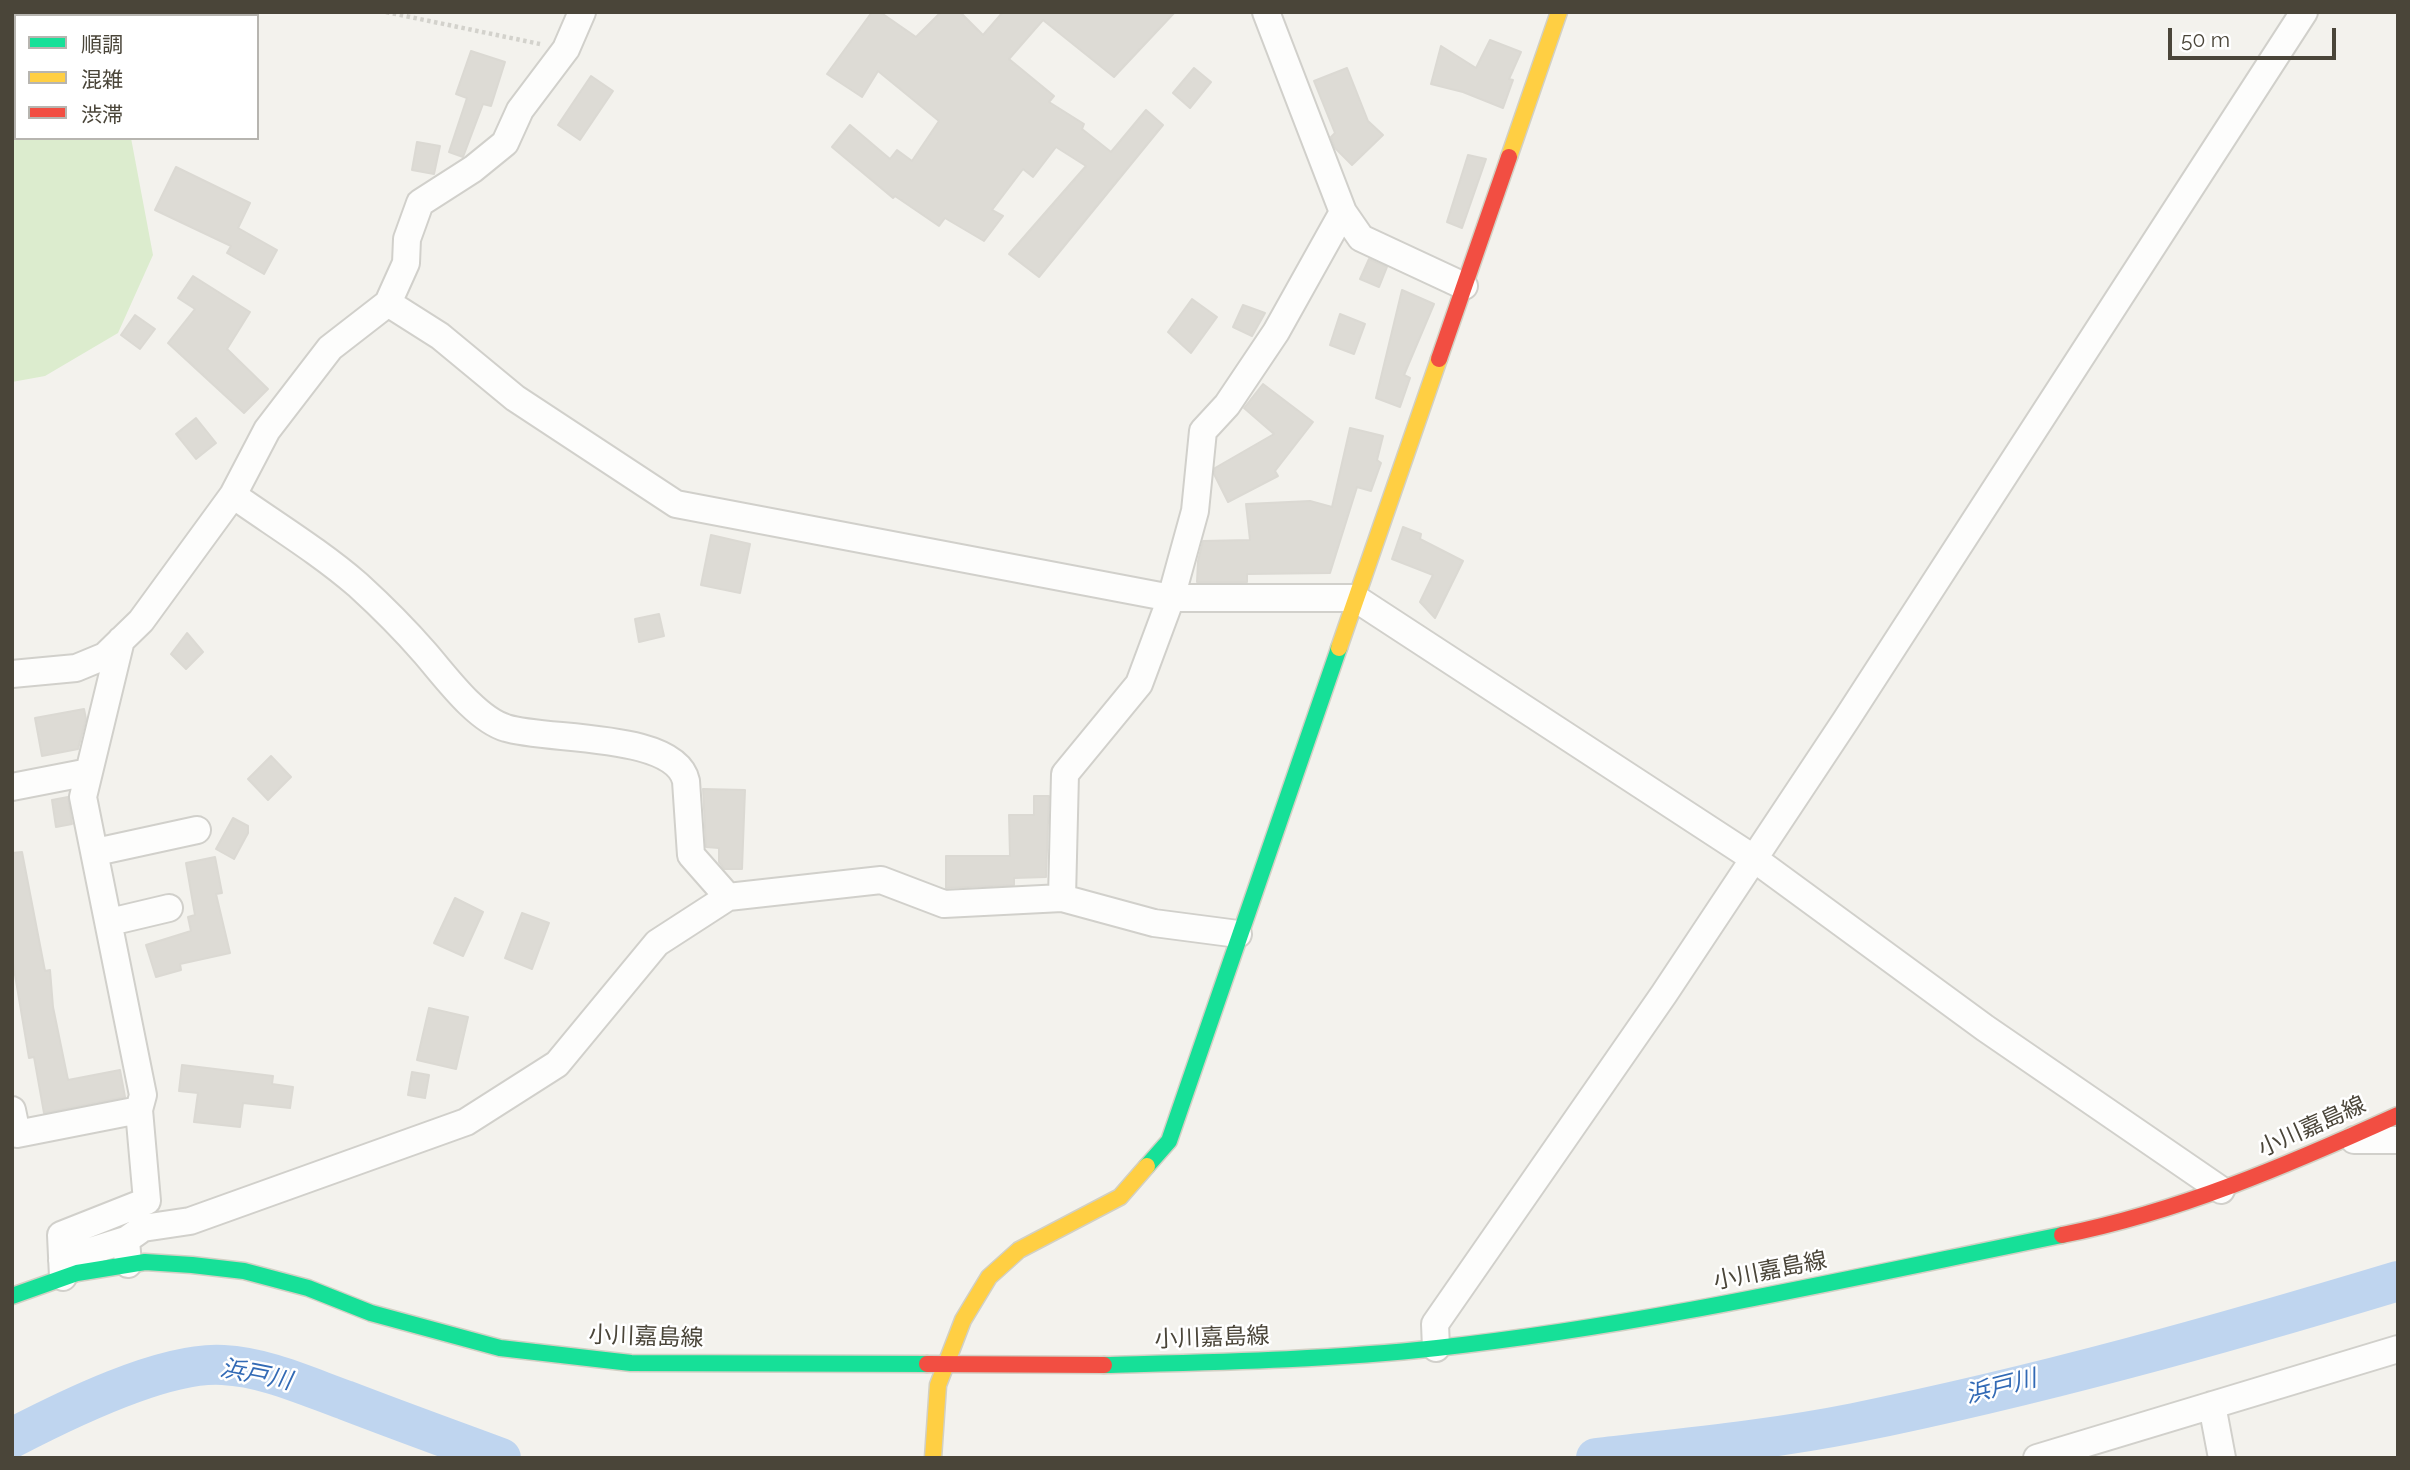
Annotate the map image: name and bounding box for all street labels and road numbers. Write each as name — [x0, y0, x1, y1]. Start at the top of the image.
street label: 小川嘉島線 — [2254, 1091, 2370, 1163]
street label: 小川嘉島線 — [1711, 1246, 1829, 1296]
street label: 小川嘉島線 — [588, 1321, 704, 1353]
street label: 小川嘉島線 — [1154, 1322, 1270, 1354]

